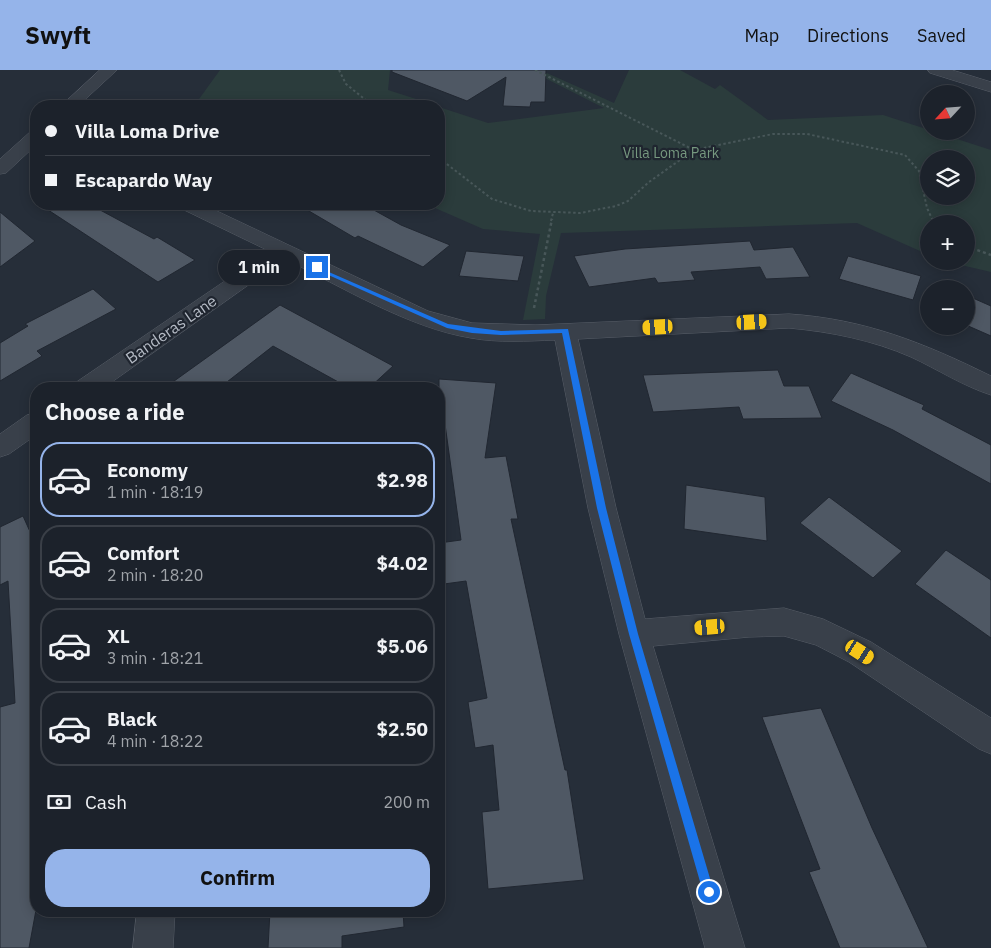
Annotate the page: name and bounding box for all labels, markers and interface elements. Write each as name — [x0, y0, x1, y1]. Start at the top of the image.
text: Swyft — [25, 19, 91, 51]
text: Map — [744, 24, 779, 47]
text: Directions — [807, 24, 889, 47]
text: Saved — [917, 24, 966, 47]
north arrow — [920, 85, 975, 140]
map controls — [920, 85, 975, 335]
text: Villa Loma Drive — [75, 119, 219, 143]
park label: Villa Loma Park — [623, 144, 720, 162]
button: layers — [920, 150, 975, 205]
text: Escapardo Way — [75, 168, 212, 192]
button: + — [920, 215, 975, 270]
callout: 1 min — [217, 250, 300, 284]
route end — [306, 256, 328, 278]
text: 1 min — [238, 257, 280, 277]
button: − — [920, 280, 975, 335]
street label: Banderas Lane — [122, 290, 221, 368]
car — [736, 314, 767, 330]
car — [642, 319, 673, 335]
text: Choose a ride — [45, 397, 185, 426]
icon: car — [47, 457, 92, 502]
text: Economy — [107, 458, 188, 482]
text: $2.98 — [376, 468, 428, 492]
text: 1 min · 18:19 — [107, 482, 203, 502]
icon: car — [47, 540, 92, 585]
text: Comfort — [107, 541, 180, 565]
text: $4.02 — [376, 551, 428, 575]
text: 2 min · 18:20 — [107, 565, 203, 585]
car — [694, 618, 725, 636]
icon: car — [47, 623, 92, 668]
text: XL — [107, 624, 130, 648]
text: $5.06 — [376, 634, 428, 658]
car — [843, 638, 876, 666]
text: 3 min · 18:21 — [107, 648, 203, 668]
icon: car — [47, 706, 92, 751]
text: Black — [107, 707, 157, 731]
text: $2.50 — [376, 717, 428, 741]
text: 4 min · 18:22 — [107, 731, 203, 751]
icon: cash — [45, 788, 73, 816]
text: Cash — [85, 790, 127, 814]
text: 200 m — [383, 792, 430, 812]
button: Confirm — [45, 849, 430, 907]
route start — [698, 881, 720, 903]

